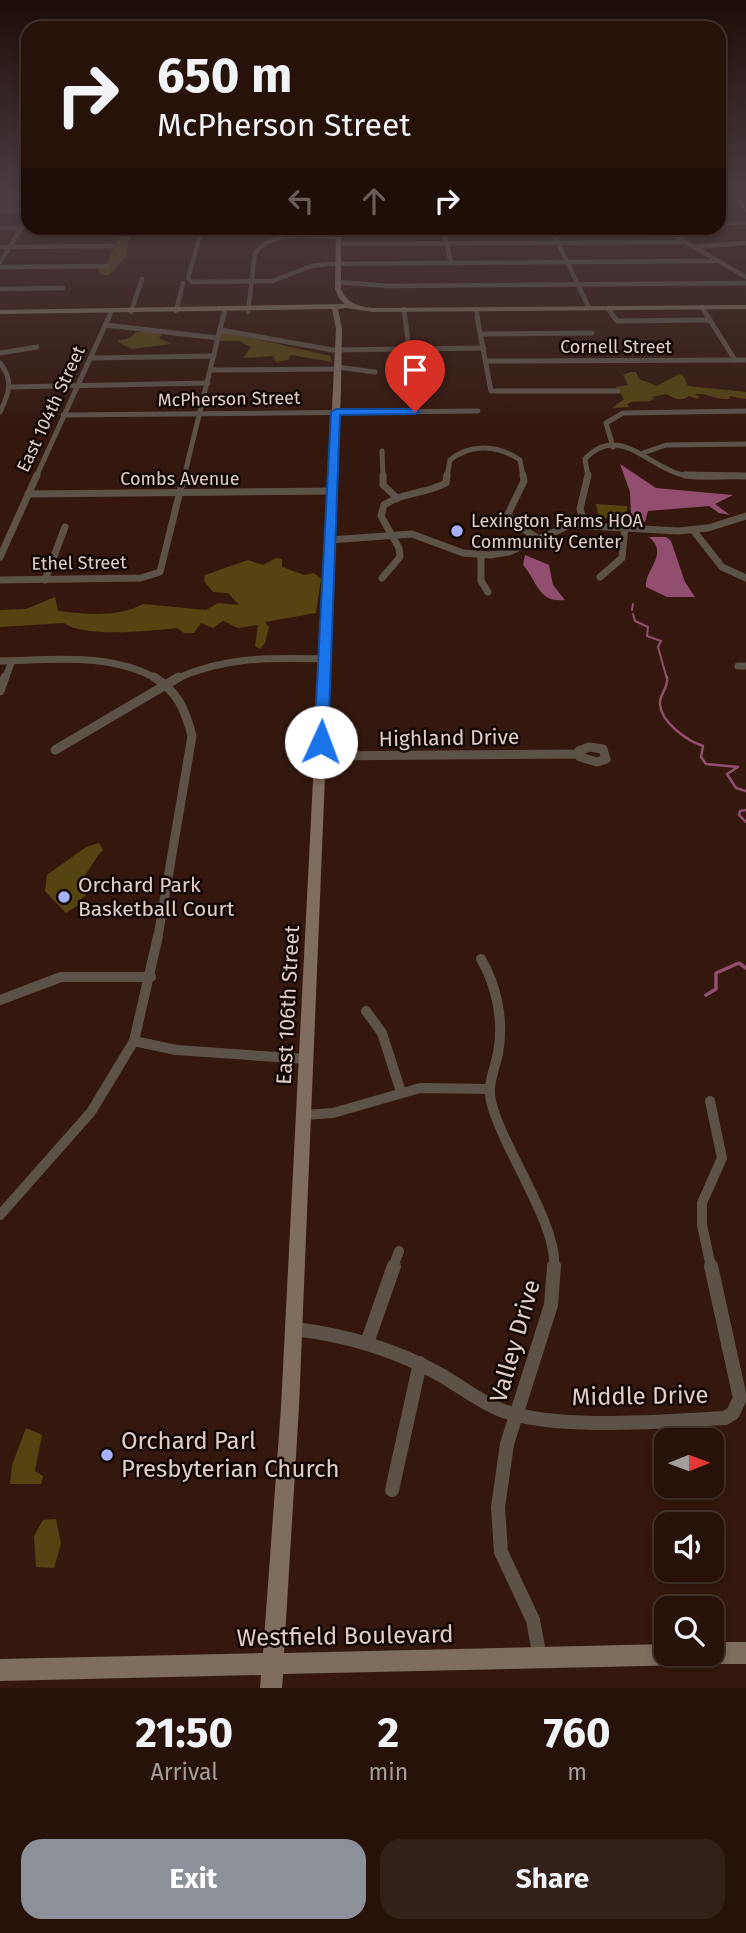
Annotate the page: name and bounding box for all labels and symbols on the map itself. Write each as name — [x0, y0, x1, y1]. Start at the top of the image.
street label: Cornell Street — [560, 336, 672, 358]
pin — [385, 340, 445, 412]
street label: East 104th Street — [12, 342, 90, 476]
street label: McPherson Street — [157, 387, 301, 411]
street label: Combs Avenue — [120, 468, 240, 490]
place label: Lexington Farms HOA Community Center — [471, 510, 644, 553]
marker: Lexington Farms HOA Community Center — [449, 523, 465, 539]
street label: Ethel Street — [31, 551, 127, 575]
position arrow — [284, 705, 358, 779]
street label: Highland Drive — [378, 724, 520, 752]
place label: Orchard Park Basketball Court — [78, 872, 235, 922]
marker: Orchard Park Basketball Court — [56, 889, 72, 905]
street label: East 106th Street — [271, 924, 305, 1085]
street label: Valley Drive — [484, 1276, 546, 1406]
street label: Middle Drive — [571, 1381, 709, 1411]
place label: Orchard Parl Presbyterian Church — [121, 1427, 339, 1483]
north arrow — [654, 1428, 724, 1498]
marker: Orchard Parl Presbyterian Church — [99, 1447, 115, 1463]
street label: Westfield Boulevard — [236, 1620, 454, 1652]

